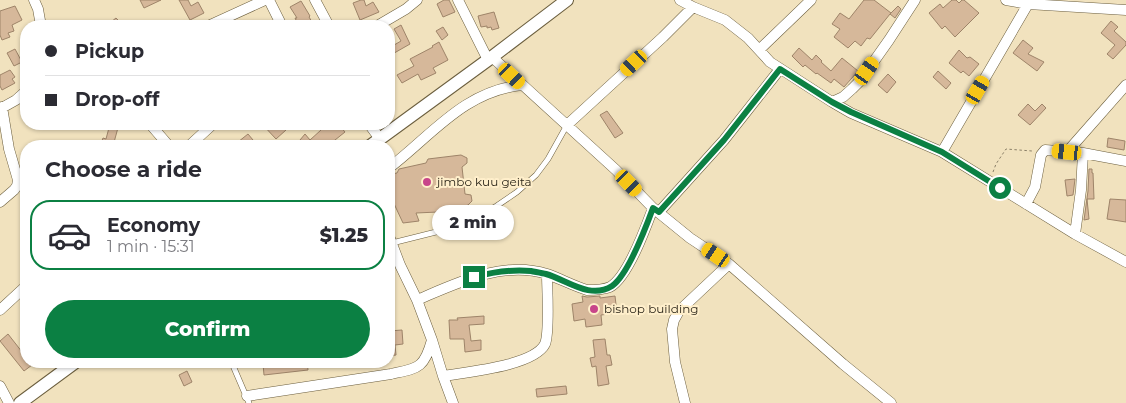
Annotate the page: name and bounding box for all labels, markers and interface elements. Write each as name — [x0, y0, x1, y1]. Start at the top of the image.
text: Pickup — [75, 40, 144, 63]
car — [617, 47, 650, 79]
car — [852, 54, 881, 88]
car — [495, 60, 528, 92]
car — [964, 73, 991, 107]
text: Drop-off — [75, 88, 159, 111]
car — [1051, 143, 1082, 161]
text: Choose a ride — [45, 156, 202, 183]
car — [613, 167, 644, 199]
place label: jimbo kuu geita — [435, 174, 532, 189]
marker: jimbo kuu geita — [421, 176, 433, 188]
route start — [989, 177, 1011, 199]
callout: 2 min — [433, 204, 515, 240]
icon: car — [47, 213, 92, 258]
text: 2 min — [449, 213, 497, 232]
text: Economy — [107, 214, 200, 237]
text: $1.25 — [320, 224, 368, 247]
text: 1 min · 15:31 — [107, 237, 195, 256]
car — [699, 240, 732, 270]
route end — [463, 266, 485, 288]
button: Confirm — [45, 300, 370, 358]
place label: bishop building — [604, 301, 699, 316]
marker: bishop building — [588, 303, 600, 315]

